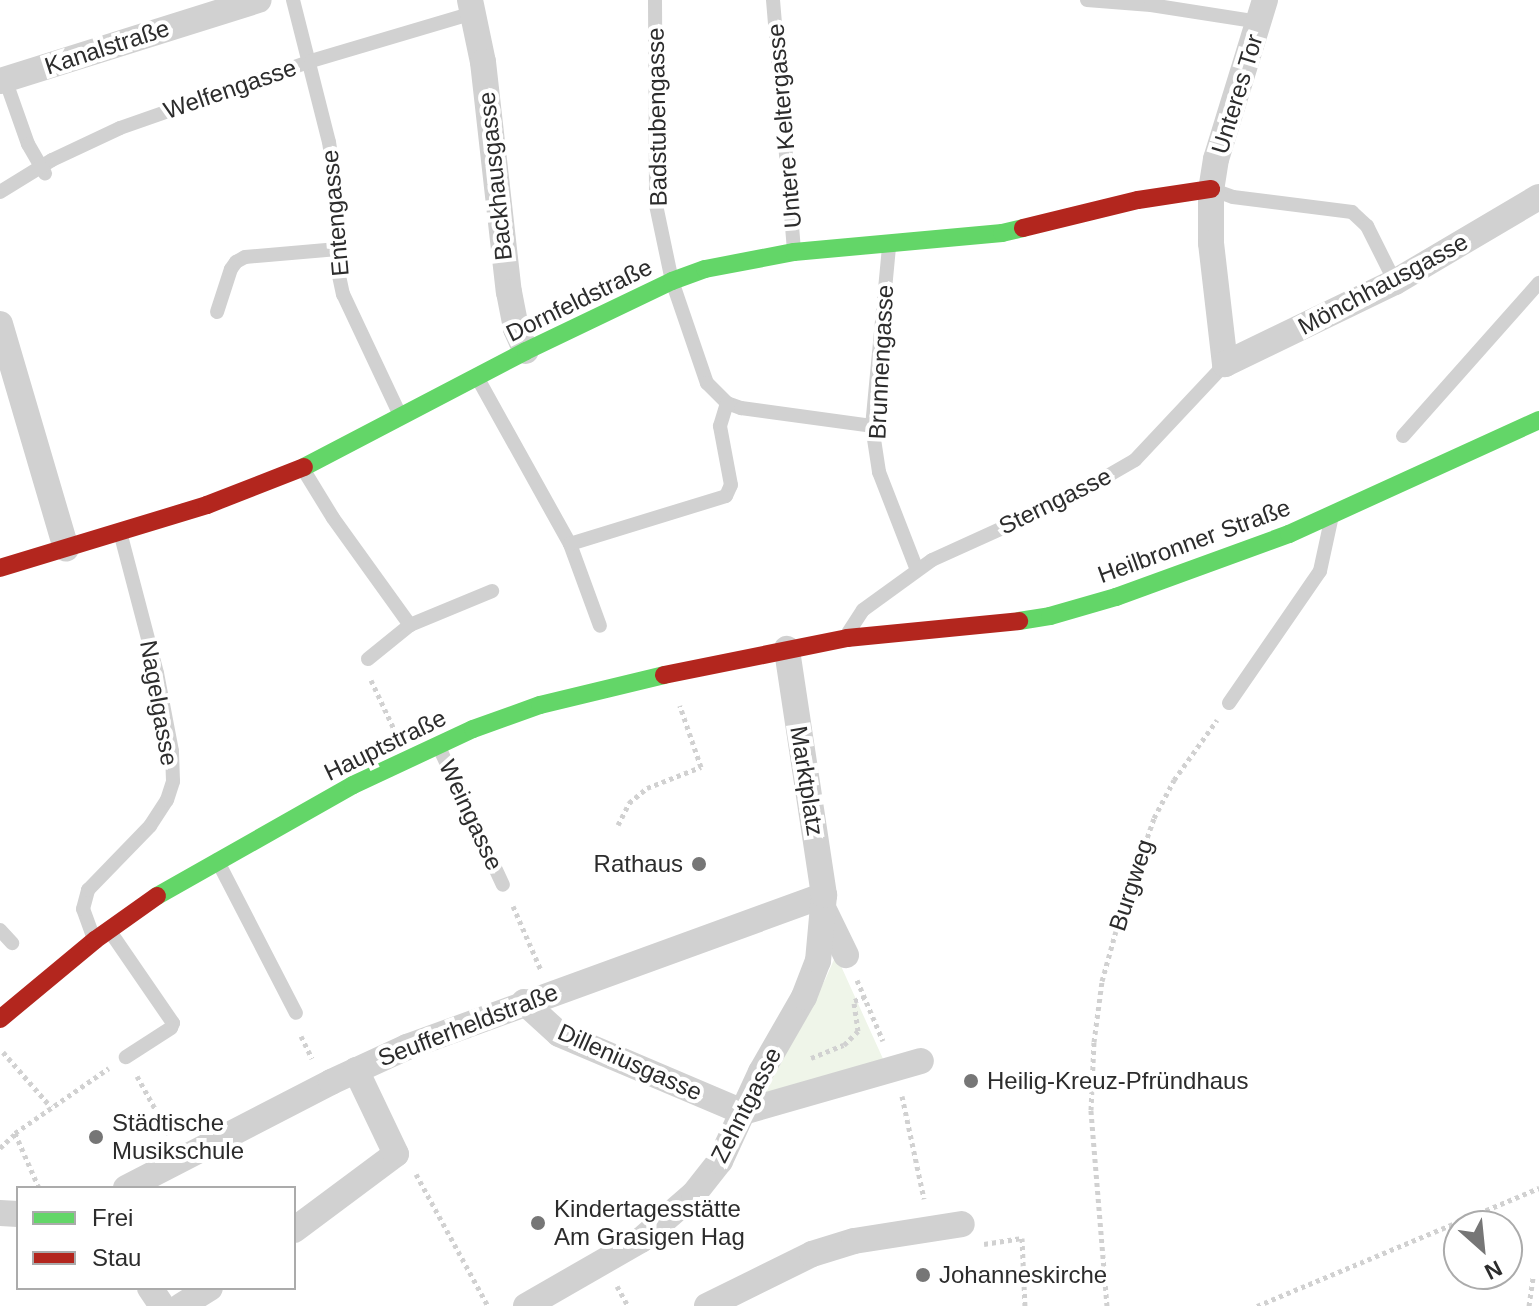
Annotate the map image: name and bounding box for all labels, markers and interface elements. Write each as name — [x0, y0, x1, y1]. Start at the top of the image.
street label: Kanalstraße — [41, 13, 173, 81]
street label: Untere Keltergasse — [761, 22, 807, 230]
street label: Badstubengasse — [641, 27, 673, 207]
street label: Unteres Tor — [1205, 30, 1269, 158]
street label: Welfengasse — [160, 53, 300, 125]
street label: Backhausgasse — [472, 90, 518, 262]
street label: Entengasse — [315, 149, 355, 277]
street label: Mönchhausgasse — [1293, 227, 1473, 341]
street label: Dornfeldstraße — [501, 252, 657, 348]
street label: Brunnengasse — [863, 284, 899, 440]
street label: Sterngasse — [994, 461, 1116, 541]
street label: Heilbronner Straße — [1094, 493, 1294, 589]
street label: Nagelgasse — [134, 638, 184, 768]
street label: Hauptstraße — [319, 703, 451, 787]
street label: Marktplatz — [784, 724, 830, 838]
street label: Weingasse — [433, 755, 509, 875]
street label: Burgweg — [1103, 836, 1159, 934]
place label: Rathaus — [594, 850, 683, 878]
marker: Rathaus — [690, 855, 708, 873]
street label: Seufferheldstraße — [374, 977, 562, 1073]
street label: Dilleniusgasse — [553, 1017, 707, 1107]
street label: Zehntgasse — [705, 1043, 787, 1167]
place label: Heilig-Kreuz-Pfründhaus — [987, 1067, 1248, 1095]
marker: Heilig-Kreuz-Pfründhaus — [962, 1072, 980, 1090]
place label: Städtische Musikschule — [112, 1109, 244, 1165]
marker: Städtische Musikschule — [87, 1128, 105, 1146]
legend — [16, 1186, 296, 1290]
place label: Kindertagesstätte Am Grasigen Hag — [554, 1195, 745, 1251]
text: Frei — [92, 1204, 133, 1231]
north arrow — [1443, 1210, 1523, 1290]
marker: Kindertagesstätte Am Grasigen Hag — [529, 1214, 547, 1232]
text: Stau — [92, 1244, 141, 1271]
text: N — [1480, 1255, 1506, 1285]
place label: Johanneskirche — [939, 1261, 1107, 1289]
marker: Johanneskirche — [914, 1266, 932, 1284]

